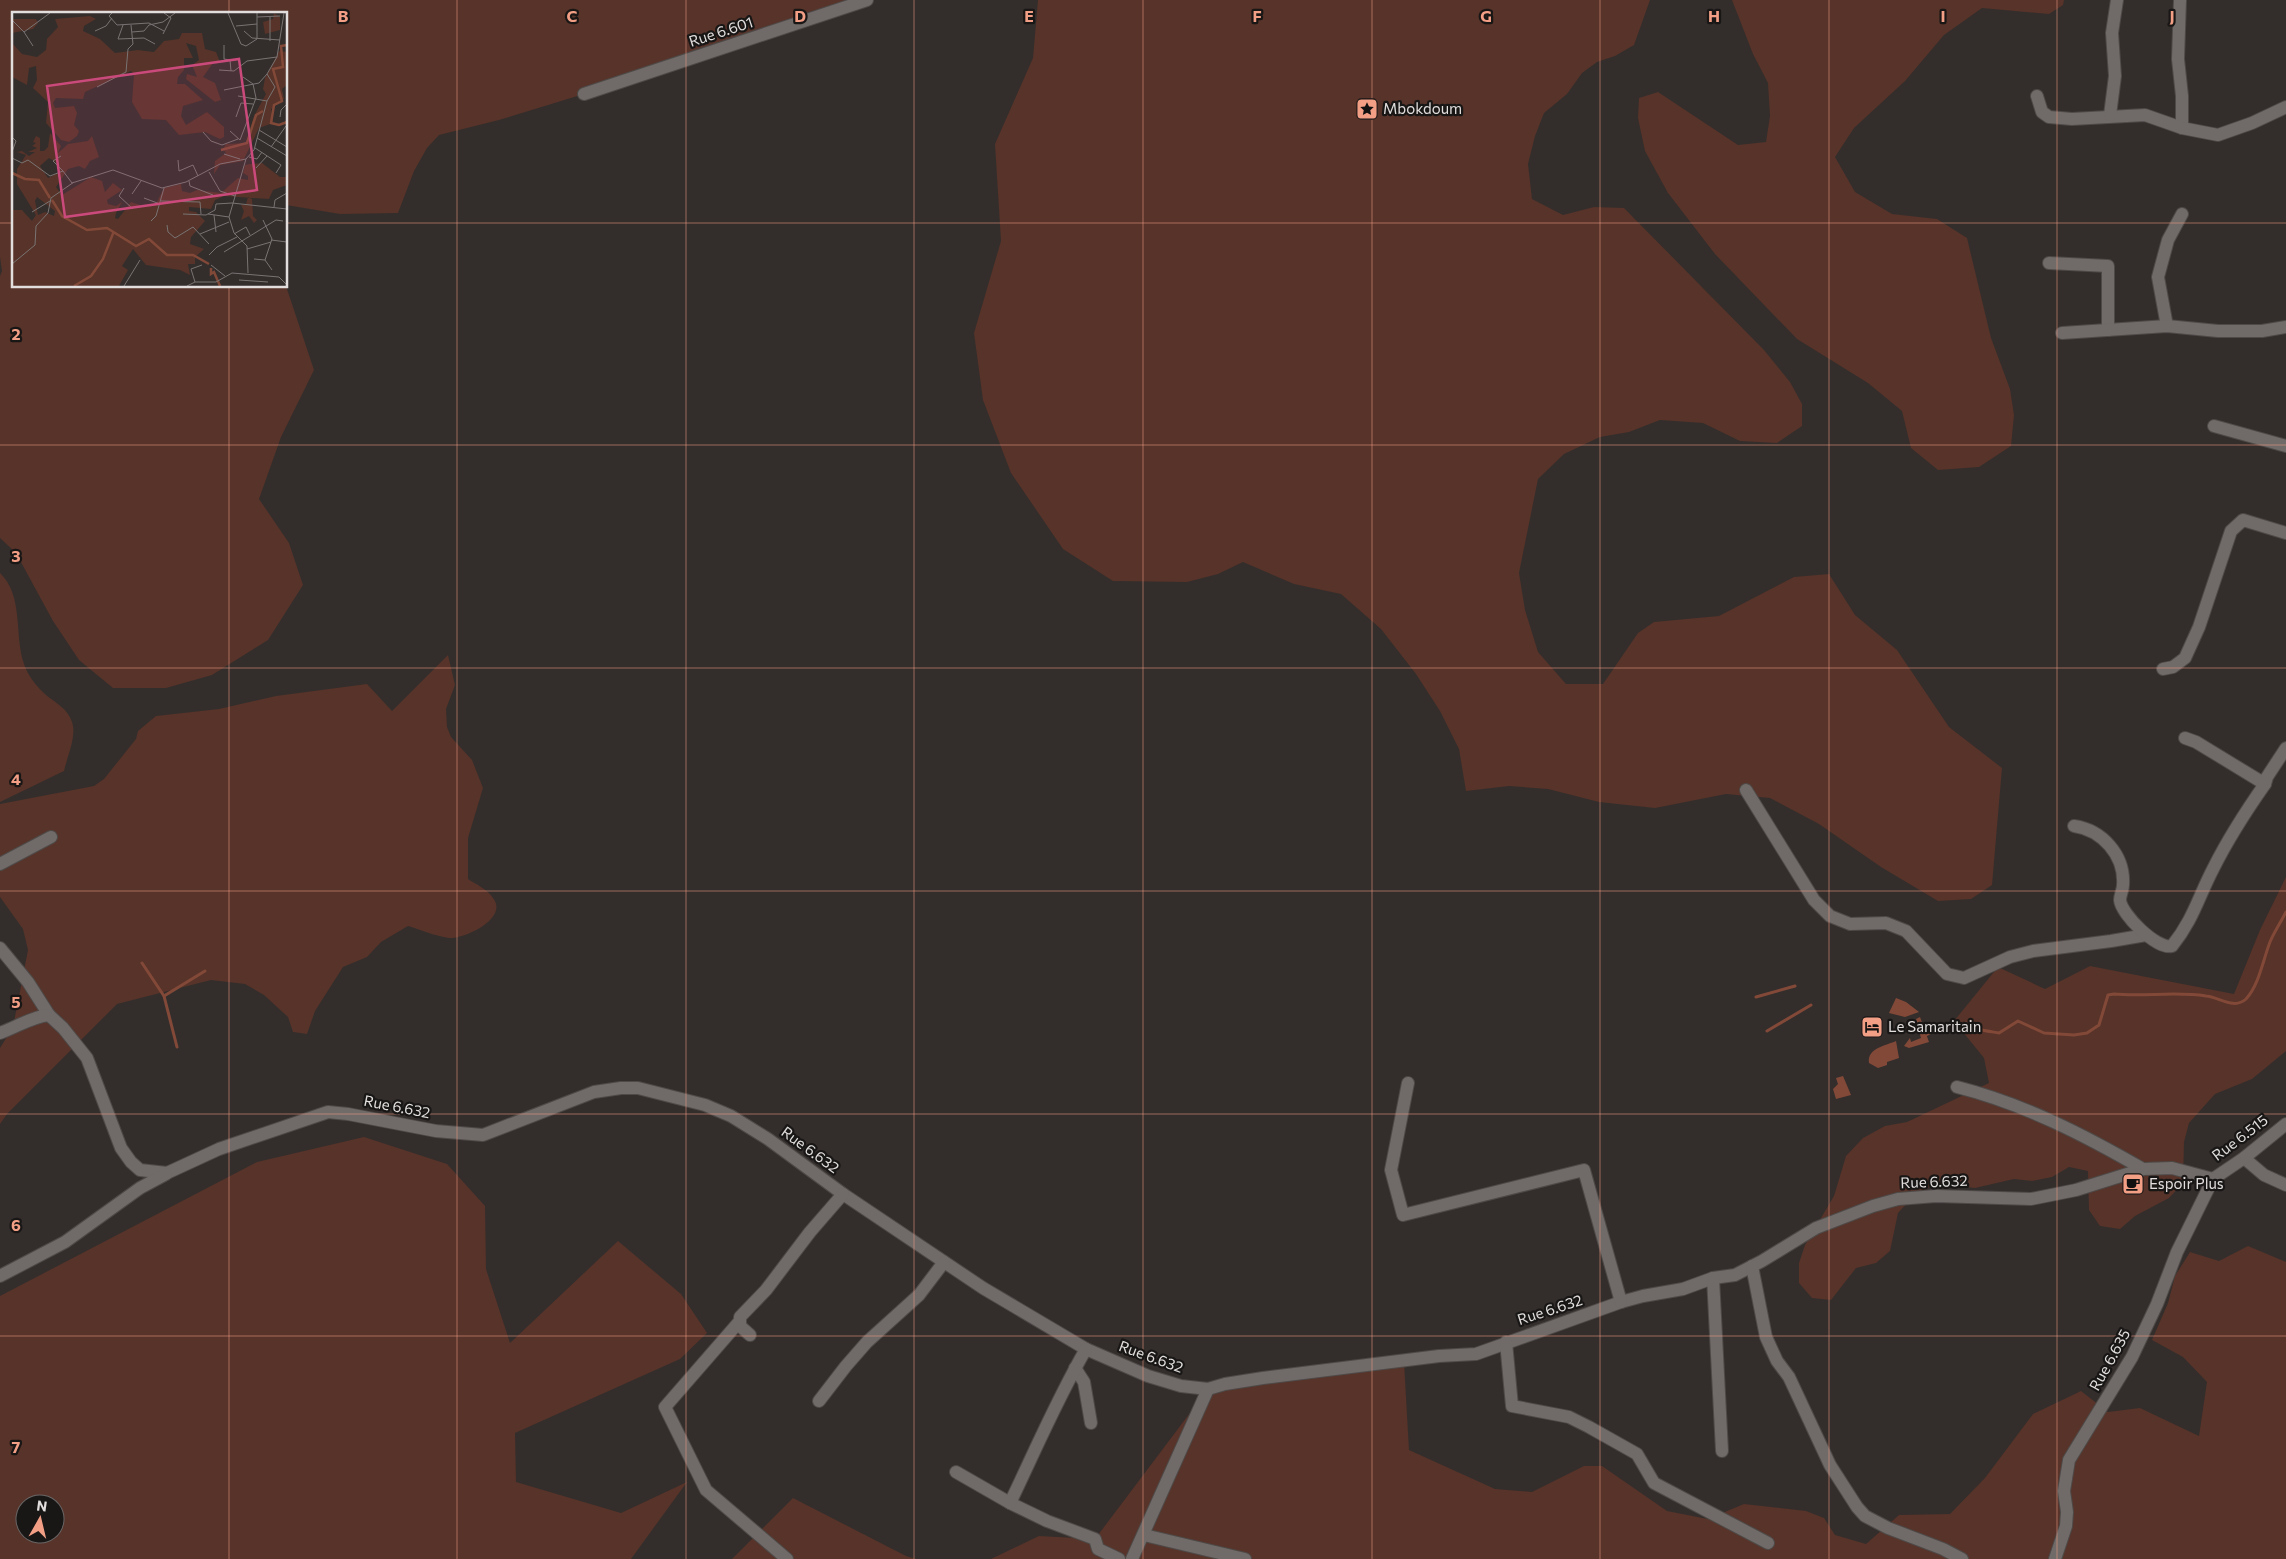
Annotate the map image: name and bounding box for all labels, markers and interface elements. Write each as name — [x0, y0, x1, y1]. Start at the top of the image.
text: B — [338, 6, 349, 25]
text: C — [567, 6, 578, 25]
text: D — [794, 6, 806, 25]
text: E — [1024, 6, 1034, 25]
text: F — [1252, 6, 1262, 25]
text: G — [1480, 6, 1492, 25]
text: H — [1708, 6, 1720, 25]
text: I — [1940, 6, 1946, 25]
text: J — [2169, 6, 2175, 25]
inset map — [12, 12, 288, 288]
street label: Rue 6.601 — [686, 12, 755, 50]
place icon: Mbokdoum — [1355, 97, 1379, 121]
place label: Mbokdoum — [1383, 99, 1462, 117]
text: 2 — [11, 324, 21, 343]
text: 3 — [11, 546, 21, 565]
text: 4 — [11, 769, 21, 788]
text: 5 — [11, 992, 21, 1011]
hotel icon: Le Samaritain — [1860, 1015, 1884, 1039]
place label: Le Samaritain — [1888, 1017, 1981, 1035]
street label: Rue 6.632 — [363, 1091, 432, 1121]
street label: Rue 6.515 — [2208, 1110, 2271, 1164]
street label: Rue 6.632 — [778, 1122, 843, 1176]
street label: Rue 6.632 — [1900, 1171, 1968, 1191]
cafe icon: Espoir Plus — [2121, 1172, 2145, 1196]
place label: Espoir Plus — [2149, 1174, 2224, 1192]
text: 6 — [11, 1215, 21, 1234]
street label: Rue 6.632 — [1515, 1290, 1584, 1328]
street label: Rue 6.635 — [2085, 1326, 2133, 1393]
street label: Rue 6.632 — [1117, 1336, 1186, 1376]
text: 7 — [12, 1437, 21, 1456]
north arrow — [15, 1494, 65, 1544]
text: N — [35, 1496, 48, 1515]

